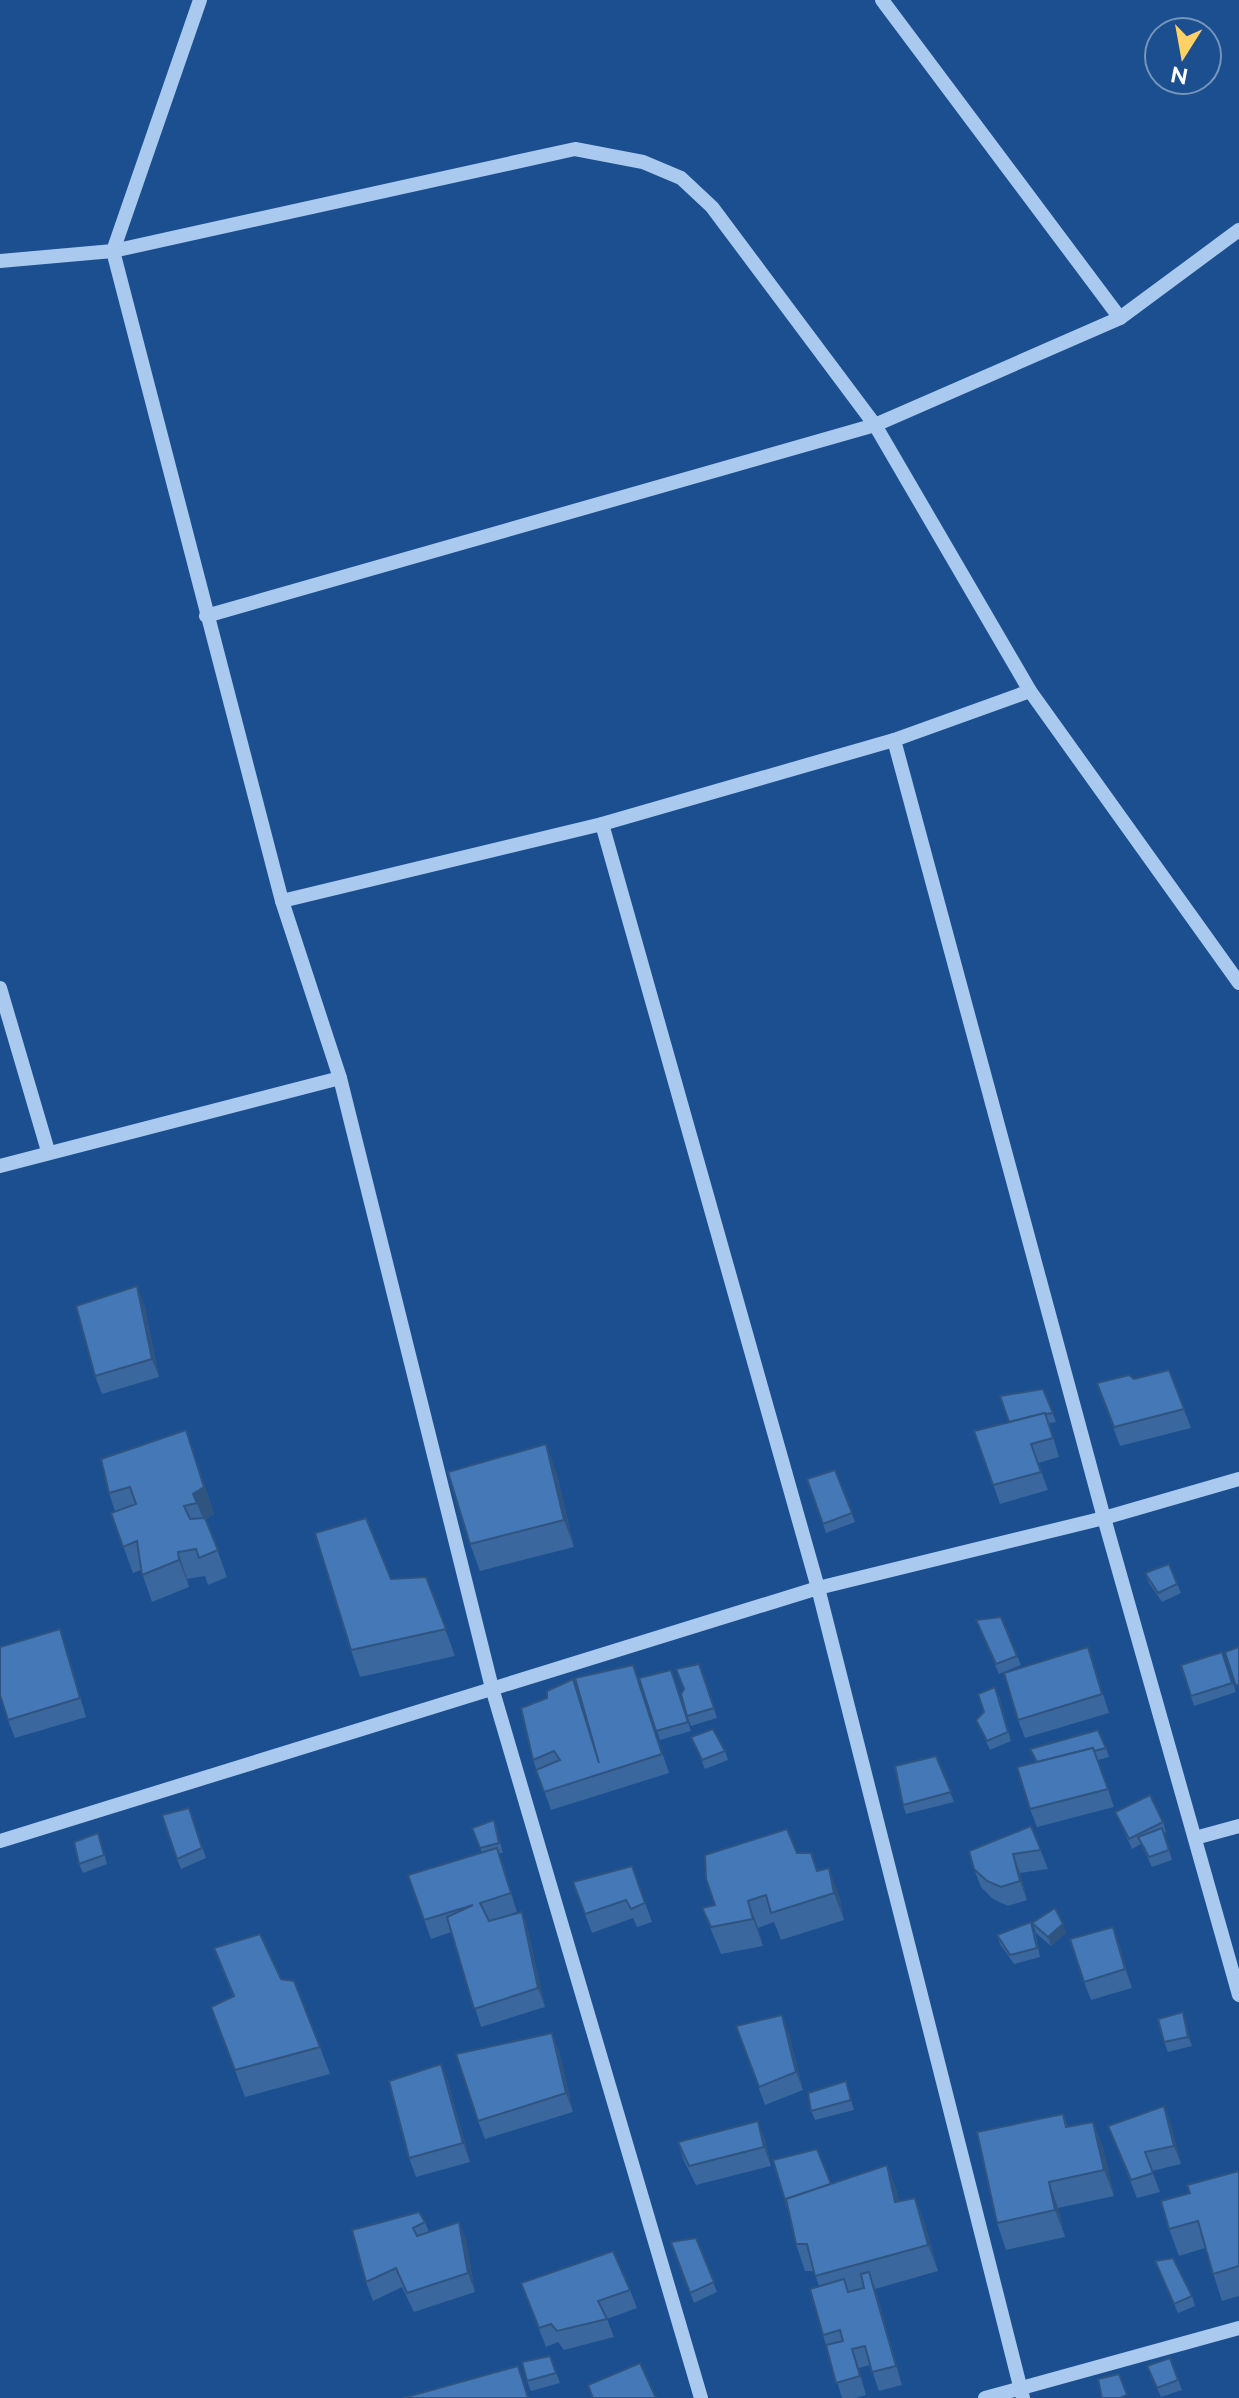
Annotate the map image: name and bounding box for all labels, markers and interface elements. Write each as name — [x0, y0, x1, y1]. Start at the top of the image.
north arrow — [1143, 16, 1223, 96]
text: N — [1168, 61, 1190, 90]

